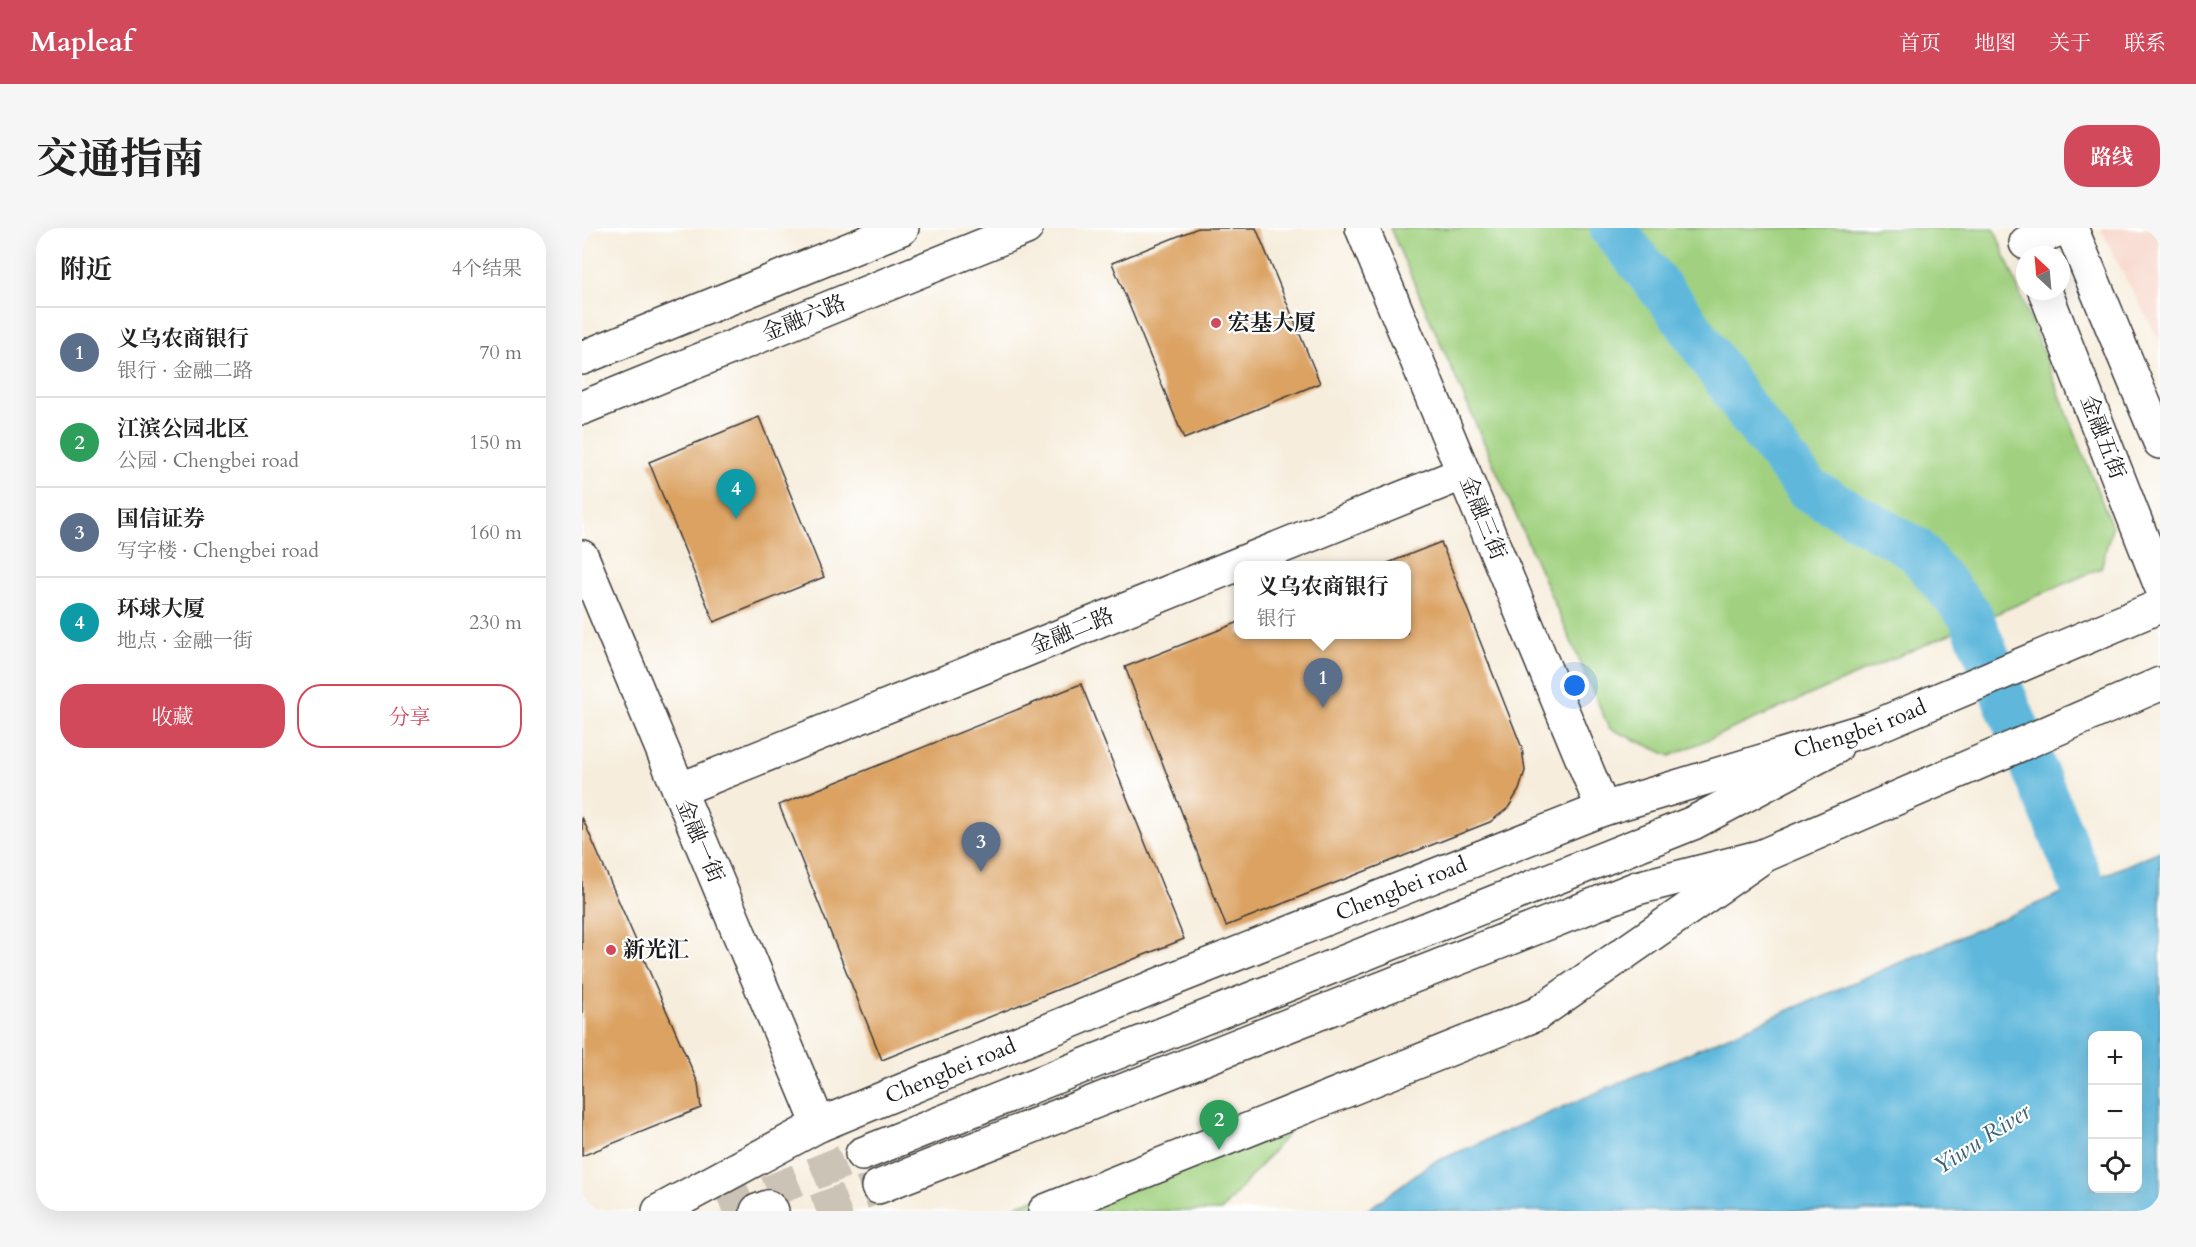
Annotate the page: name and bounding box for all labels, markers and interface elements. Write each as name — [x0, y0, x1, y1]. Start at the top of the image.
text: Mapleaf — [30, 23, 133, 61]
text: 首页 — [1899, 29, 1941, 58]
text: 地图 — [1974, 29, 2016, 58]
text: 关于 — [2049, 29, 2091, 58]
text: 联系 — [2124, 29, 2166, 58]
button: 路线 — [2064, 125, 2160, 187]
text: 交通指南 — [36, 131, 204, 188]
north arrow — [2016, 246, 2070, 300]
text: 附近 — [60, 252, 112, 287]
text: 4个结果 — [452, 255, 522, 282]
street label: 金融六路 — [758, 288, 850, 348]
place label: 宏基大厦 — [1228, 308, 1316, 338]
marker: 宏基大厦 — [1209, 316, 1223, 330]
text: 义乌农商银行 — [117, 324, 249, 354]
text: 1 — [74, 339, 85, 366]
text: 70 m — [479, 339, 522, 366]
text: 银行 · 金融二路 — [117, 357, 253, 384]
street label: 金融五街 — [2073, 391, 2133, 483]
text: 江滨公园北区 — [117, 414, 249, 444]
text: 2 — [74, 429, 85, 456]
text: 150 m — [469, 429, 522, 456]
text: 公园 · Chengbei road — [117, 447, 299, 474]
pin: 4 — [716, 470, 756, 519]
street label: 金融三街 — [1453, 472, 1513, 564]
text: 国信证券 — [117, 504, 205, 534]
text: 3 — [74, 519, 85, 546]
text: 160 m — [469, 519, 522, 546]
text: 写字楼 · Chengbei road — [117, 537, 319, 564]
popup — [1234, 561, 1411, 639]
text: 义乌农商银行 — [1256, 572, 1389, 602]
text: 环球大厦 — [117, 594, 205, 624]
street label: 金融二路 — [1026, 601, 1118, 661]
text: 银行 — [1256, 605, 1296, 632]
text: 4 — [74, 609, 85, 636]
text: 230 m — [469, 609, 522, 636]
text: 地点 · 金融一街 — [117, 627, 253, 654]
pin: 1 — [1304, 658, 1342, 708]
your location — [1560, 671, 1589, 700]
button: 收藏 — [60, 684, 285, 748]
button: 分享 — [297, 684, 522, 748]
street label: Chengbei road — [1790, 692, 1931, 766]
street label: 金融一街 — [669, 795, 731, 887]
pin: 3 — [962, 822, 1000, 872]
street label: Chengbei road — [1331, 849, 1472, 928]
place label: 新光汇 — [623, 935, 689, 965]
marker: 新光汇 — [604, 943, 618, 957]
street label: Chengbei road — [881, 1030, 1021, 1111]
map controls — [2088, 1031, 2142, 1193]
button: + — [2088, 1031, 2142, 1085]
button: − — [2088, 1085, 2142, 1139]
water label: Yiwu River — [1927, 1095, 2038, 1183]
pin: 2 — [1200, 1100, 1238, 1150]
button: locate — [2088, 1139, 2142, 1193]

